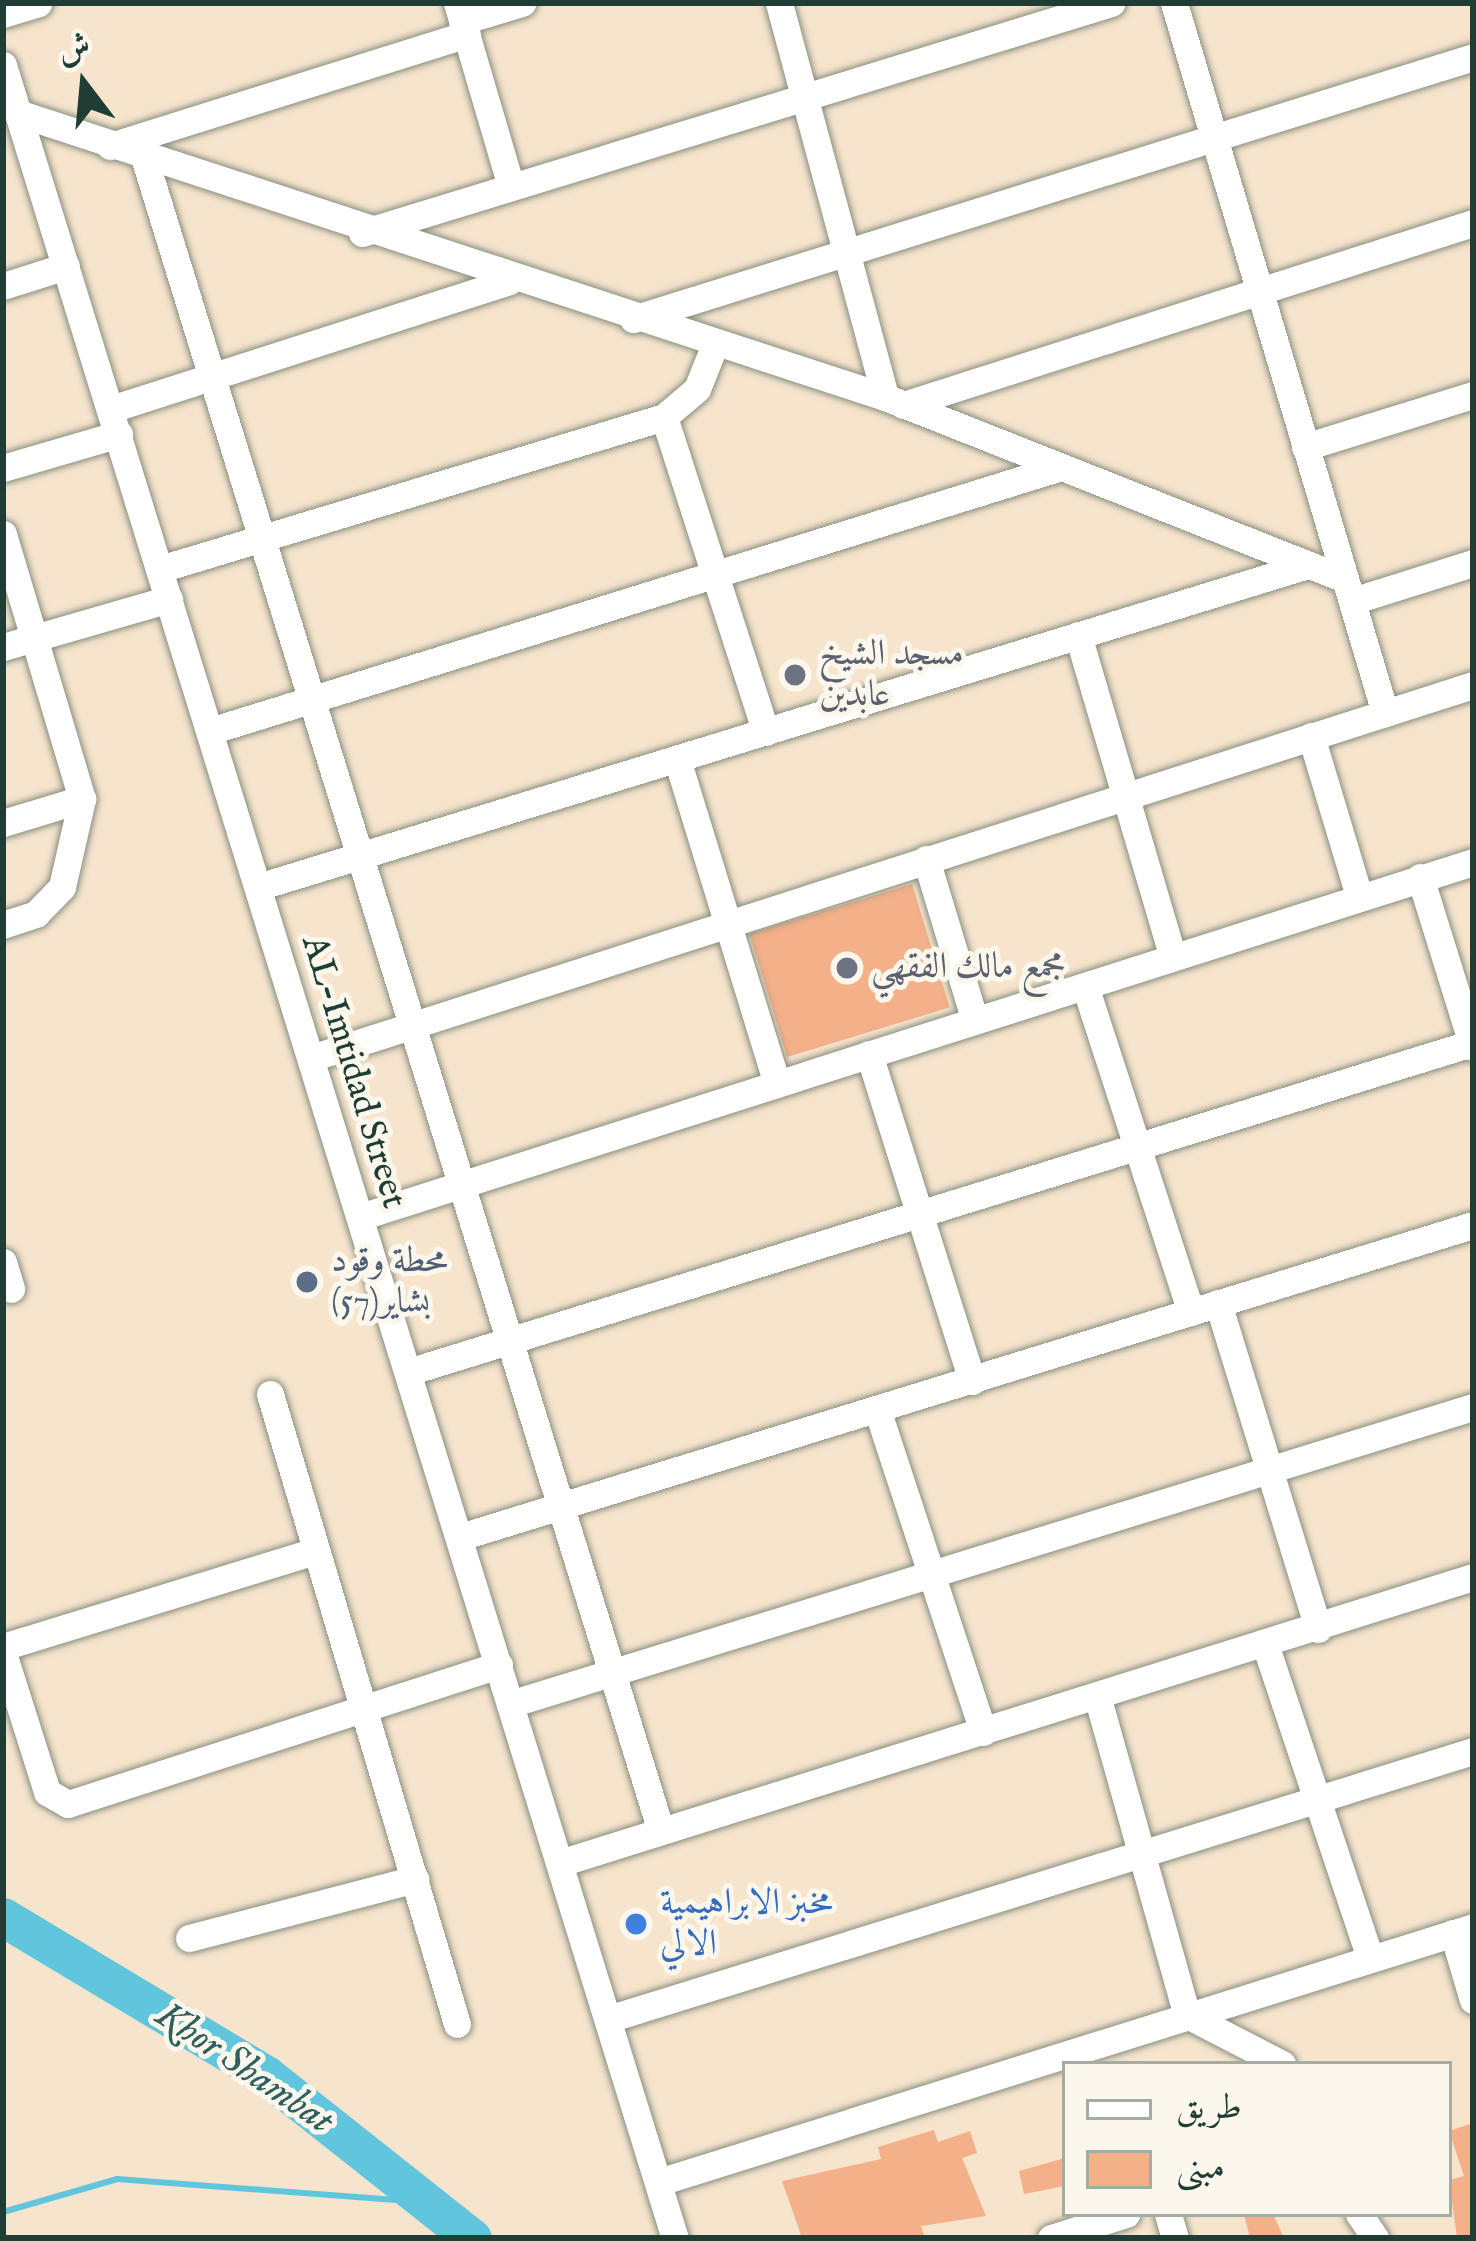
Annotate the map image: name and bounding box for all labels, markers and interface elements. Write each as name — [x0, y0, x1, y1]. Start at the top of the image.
north arrow — [24, 24, 144, 144]
text: ش — [53, 25, 96, 74]
place label: مسجد الشيخ عابدين — [819, 632, 964, 717]
marker: مسجد الشيخ عابدين — [782, 662, 808, 688]
street label: AL-Imtidad Street — [291, 930, 415, 1214]
place label: مجمع مالك الفقهي — [871, 946, 1066, 990]
marker: مجمع مالك الفقهي — [834, 955, 860, 981]
place label: محطة وقود بشاير(57) — [331, 1239, 448, 1324]
marker: محطة وقود بشاير(57) — [294, 1269, 320, 1295]
place label: مخبز الابراهيمية الالي — [660, 1881, 833, 1966]
marker: مخبز الابراهيمية الالي — [623, 1911, 649, 1937]
water label: Khor Shambat — [146, 1993, 342, 2145]
legend — [1062, 2061, 1452, 2217]
text: طريق — [1176, 2085, 1242, 2131]
text: مبنى — [1176, 2145, 1225, 2191]

